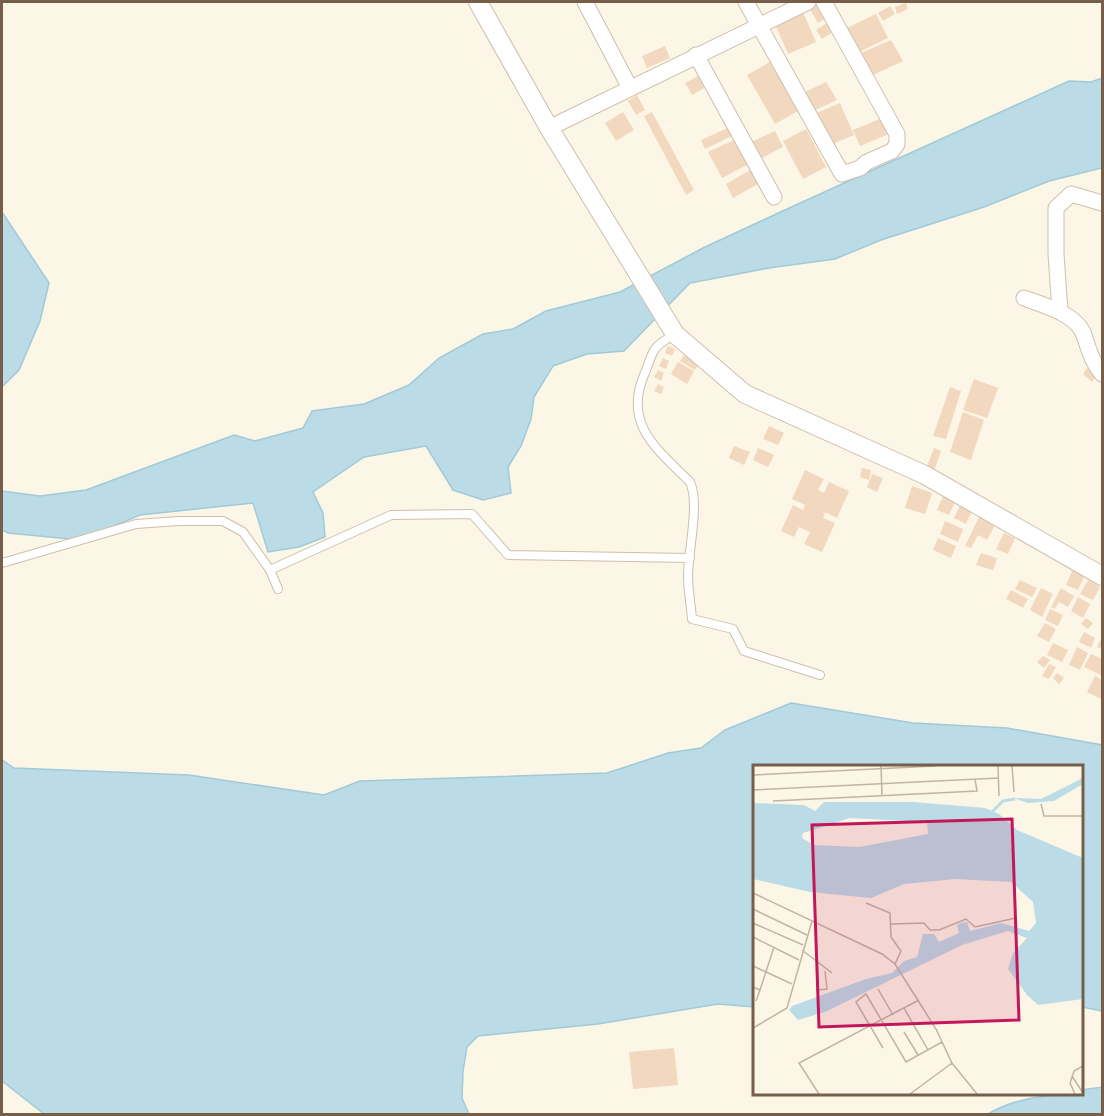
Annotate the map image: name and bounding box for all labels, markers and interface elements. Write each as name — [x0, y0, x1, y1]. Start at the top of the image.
inset map — [753, 765, 1083, 1095]

